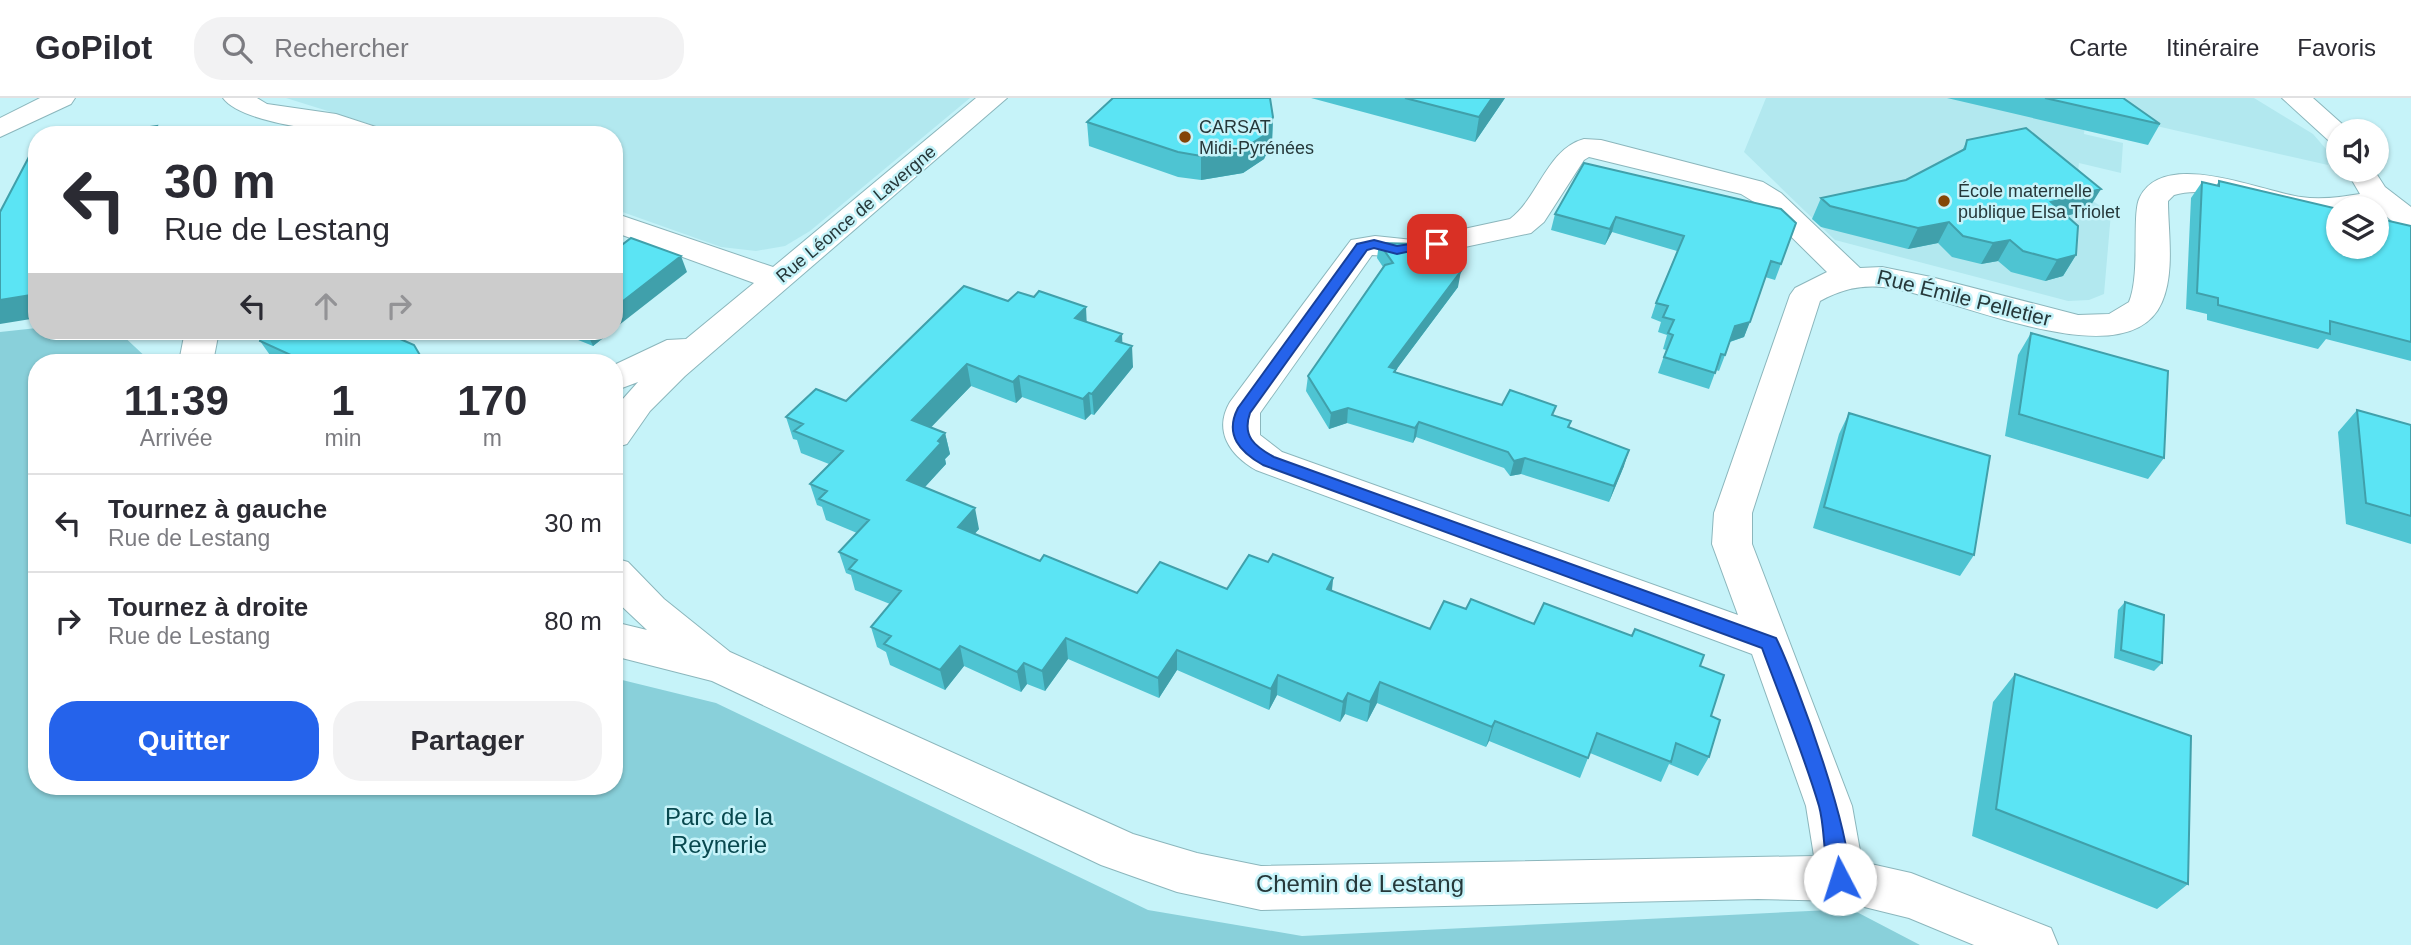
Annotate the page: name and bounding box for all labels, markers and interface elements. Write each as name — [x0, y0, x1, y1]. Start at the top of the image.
search box — [194, 17, 684, 80]
text: GoPilot — [35, 29, 152, 66]
icon: search — [218, 29, 256, 67]
text: Rechercher — [274, 33, 409, 63]
text: Carte — [2069, 34, 2128, 61]
text: Itinéraire — [2166, 34, 2259, 61]
text: Favoris — [2297, 34, 2376, 61]
place label: CARSAT Midi-Pyrénées — [1199, 117, 1314, 158]
map controls — [2326, 119, 2389, 259]
button: sound — [2326, 119, 2389, 182]
marker: CARSAT Midi-Pyrénées — [1177, 129, 1193, 145]
street label: Rue Léonce de Lavergne — [772, 141, 940, 287]
icon: left — [49, 154, 140, 245]
text: 30 m — [164, 154, 276, 208]
place label: École maternelle publique Elsa Triolet — [1958, 181, 2120, 222]
marker: École maternelle publique Elsa Triolet — [1936, 193, 1952, 209]
button: layers — [2326, 196, 2389, 259]
text: Rue de Lestang — [164, 211, 390, 247]
pin — [1407, 214, 1467, 274]
icon: arrive — [1418, 225, 1456, 263]
street label: Rue Émile Pelletier — [1875, 265, 2054, 330]
icon: left — [234, 287, 272, 325]
icon: ahead — [307, 287, 345, 325]
icon: right — [380, 287, 418, 325]
text: 11:39 — [124, 377, 229, 424]
text: 1 — [331, 377, 355, 424]
text: 170 — [457, 377, 527, 424]
text: Arrivée — [140, 425, 213, 451]
text: min — [324, 425, 362, 451]
text: m — [483, 425, 502, 451]
text: Tournez à gauche — [108, 494, 327, 524]
icon: left — [49, 504, 87, 542]
text: 30 m — [544, 508, 602, 538]
text: Rue de Lestang — [108, 525, 270, 551]
text: Tournez à droite — [108, 592, 308, 622]
icon: right — [49, 602, 87, 640]
text: 80 m — [544, 606, 602, 636]
text: Rue de Lestang — [108, 623, 270, 649]
button: Quitter — [49, 701, 319, 781]
button: Partager — [333, 701, 602, 781]
park label: Parc de la Reynerie — [665, 803, 774, 858]
position arrow — [1803, 842, 1877, 916]
street label: Chemin de Lestang — [1256, 870, 1464, 897]

